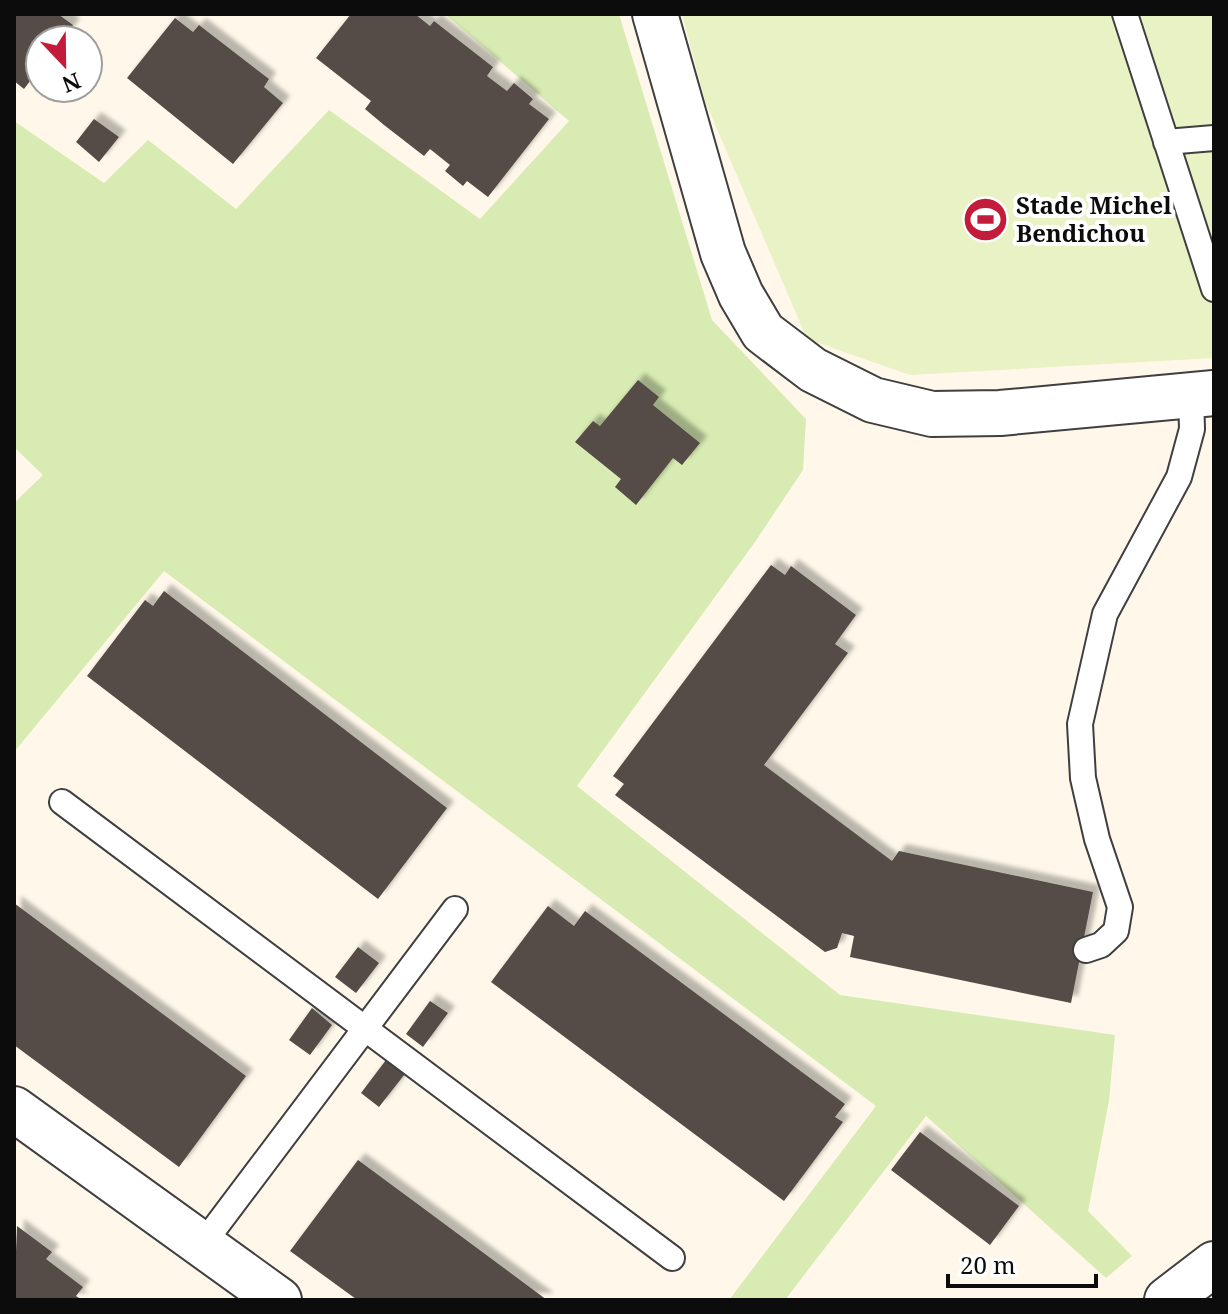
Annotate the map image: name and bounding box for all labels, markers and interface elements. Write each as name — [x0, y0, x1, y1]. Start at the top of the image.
north arrow — [24, 24, 104, 104]
text: N — [58, 66, 86, 101]
place label: Stade Michel Bendichou — [1016, 188, 1172, 249]
sports icon: Stade Michel Bendichou — [961, 196, 1009, 244]
scale bar — [948, 1238, 1096, 1288]
text: 20 m — [960, 1248, 1016, 1281]

